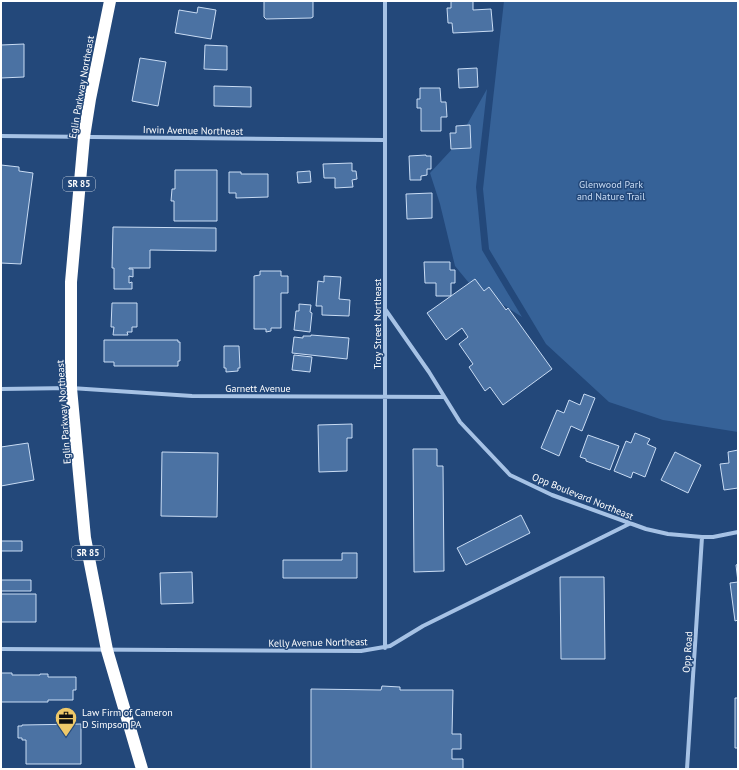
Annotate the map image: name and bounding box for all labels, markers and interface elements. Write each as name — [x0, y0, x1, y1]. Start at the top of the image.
street label: Eglin Parkway Northeast — [66, 34, 97, 140]
street label: Irwin Avenue Northeast — [143, 123, 244, 138]
road number: SR 85 — [63, 177, 95, 191]
park label: Glenwood Park and Nature Trail — [577, 178, 645, 203]
street label: Troy Street Northeast — [371, 278, 384, 369]
street label: Eglin Parkway Northeast — [53, 359, 74, 465]
street label: Garnett Avenue — [225, 382, 291, 395]
street label: Opp Boulevard Northeast — [530, 470, 636, 523]
road number: SR 85 — [72, 546, 104, 560]
street label: Opp Road — [680, 631, 695, 673]
street label: Kelly Avenue Northeast — [268, 635, 368, 650]
office icon: Law Firm of Cameron D Simpson PA — [53, 705, 79, 738]
place label: Law Firm of Cameron D Simpson PA — [82, 706, 173, 731]

